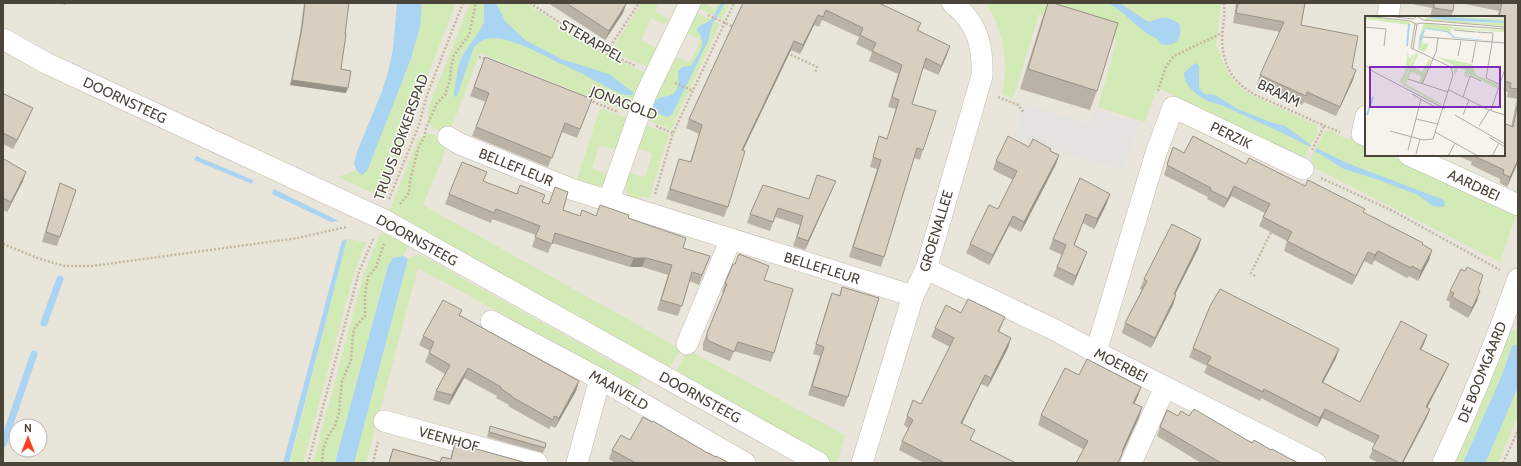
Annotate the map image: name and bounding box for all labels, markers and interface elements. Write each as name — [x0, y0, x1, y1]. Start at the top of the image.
street label: STERAPPEL — [557, 15, 627, 67]
inset map — [1365, 16, 1505, 156]
street label: TRUUS BOKKERSPAD — [370, 71, 432, 203]
street label: DOORNSTEEG — [80, 73, 170, 127]
street label: BRAAM — [1255, 75, 1303, 111]
street label: JONAGOLD — [587, 82, 660, 124]
street label: PERZIK — [1208, 117, 1255, 153]
street label: BELLEFLEUR — [476, 144, 556, 190]
street label: AARDBEI — [1445, 165, 1503, 205]
street label: GROENALLEE — [915, 188, 957, 274]
street label: DOORNSTEEG — [373, 210, 461, 270]
street label: BELLEFLEUR — [782, 248, 863, 288]
street label: DE BOOMGAARD — [1454, 319, 1510, 425]
street label: MOERBEI — [1091, 344, 1151, 386]
street label: MAAIVELD — [586, 366, 652, 414]
street label: DOORNSTEEG — [656, 367, 744, 427]
north arrow — [8, 418, 48, 458]
text: N — [24, 421, 32, 435]
street label: VEENHOF — [417, 422, 482, 456]

